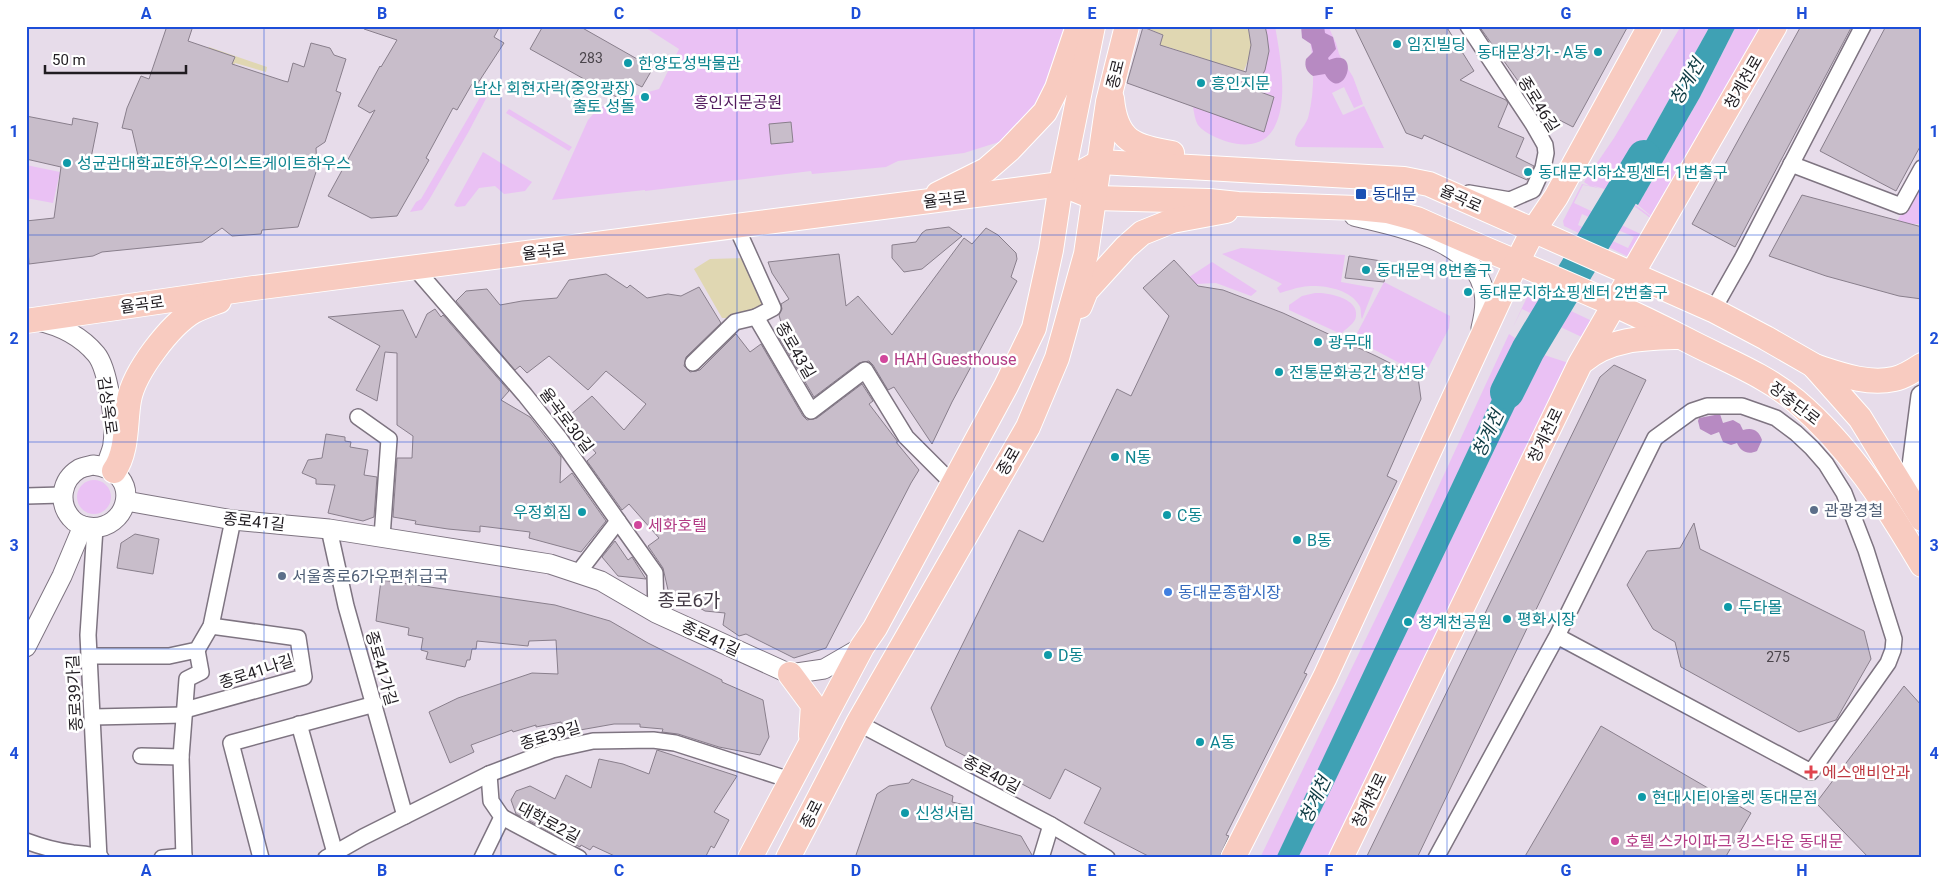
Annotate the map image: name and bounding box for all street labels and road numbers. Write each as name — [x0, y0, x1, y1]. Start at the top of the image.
street label: 청계천로 — [1720, 52, 1767, 113]
street label: 종로 — [1103, 57, 1128, 91]
street label: 종로46길 — [1514, 73, 1563, 136]
street label: 율곡로 — [1437, 181, 1485, 216]
street label: 율곡로 — [922, 187, 968, 212]
street label: 율곡로 — [521, 239, 567, 264]
street label: 율곡로 — [119, 292, 166, 317]
street label: 종로43길 — [772, 319, 819, 382]
street label: 김상옥로 — [94, 375, 121, 436]
street label: 장충단로 — [1766, 378, 1824, 429]
street label: 율곡로30길 — [536, 384, 597, 457]
street label: 청계천로 — [1524, 404, 1567, 466]
street label: 종로 — [993, 444, 1024, 479]
street label: 종로41길 — [222, 509, 286, 534]
street label: 종로41길 — [679, 617, 743, 660]
street label: 종로41가길 — [362, 629, 401, 708]
street label: 종로41나길 — [217, 651, 296, 692]
street label: 종로39가길 — [63, 654, 86, 732]
street label: 종로39길 — [518, 717, 583, 754]
street label: 종로40길 — [960, 751, 1024, 797]
street label: 청계천로 — [1348, 769, 1391, 831]
street label: 종로 — [796, 797, 827, 832]
street label: 대학로2길 — [514, 798, 583, 847]

